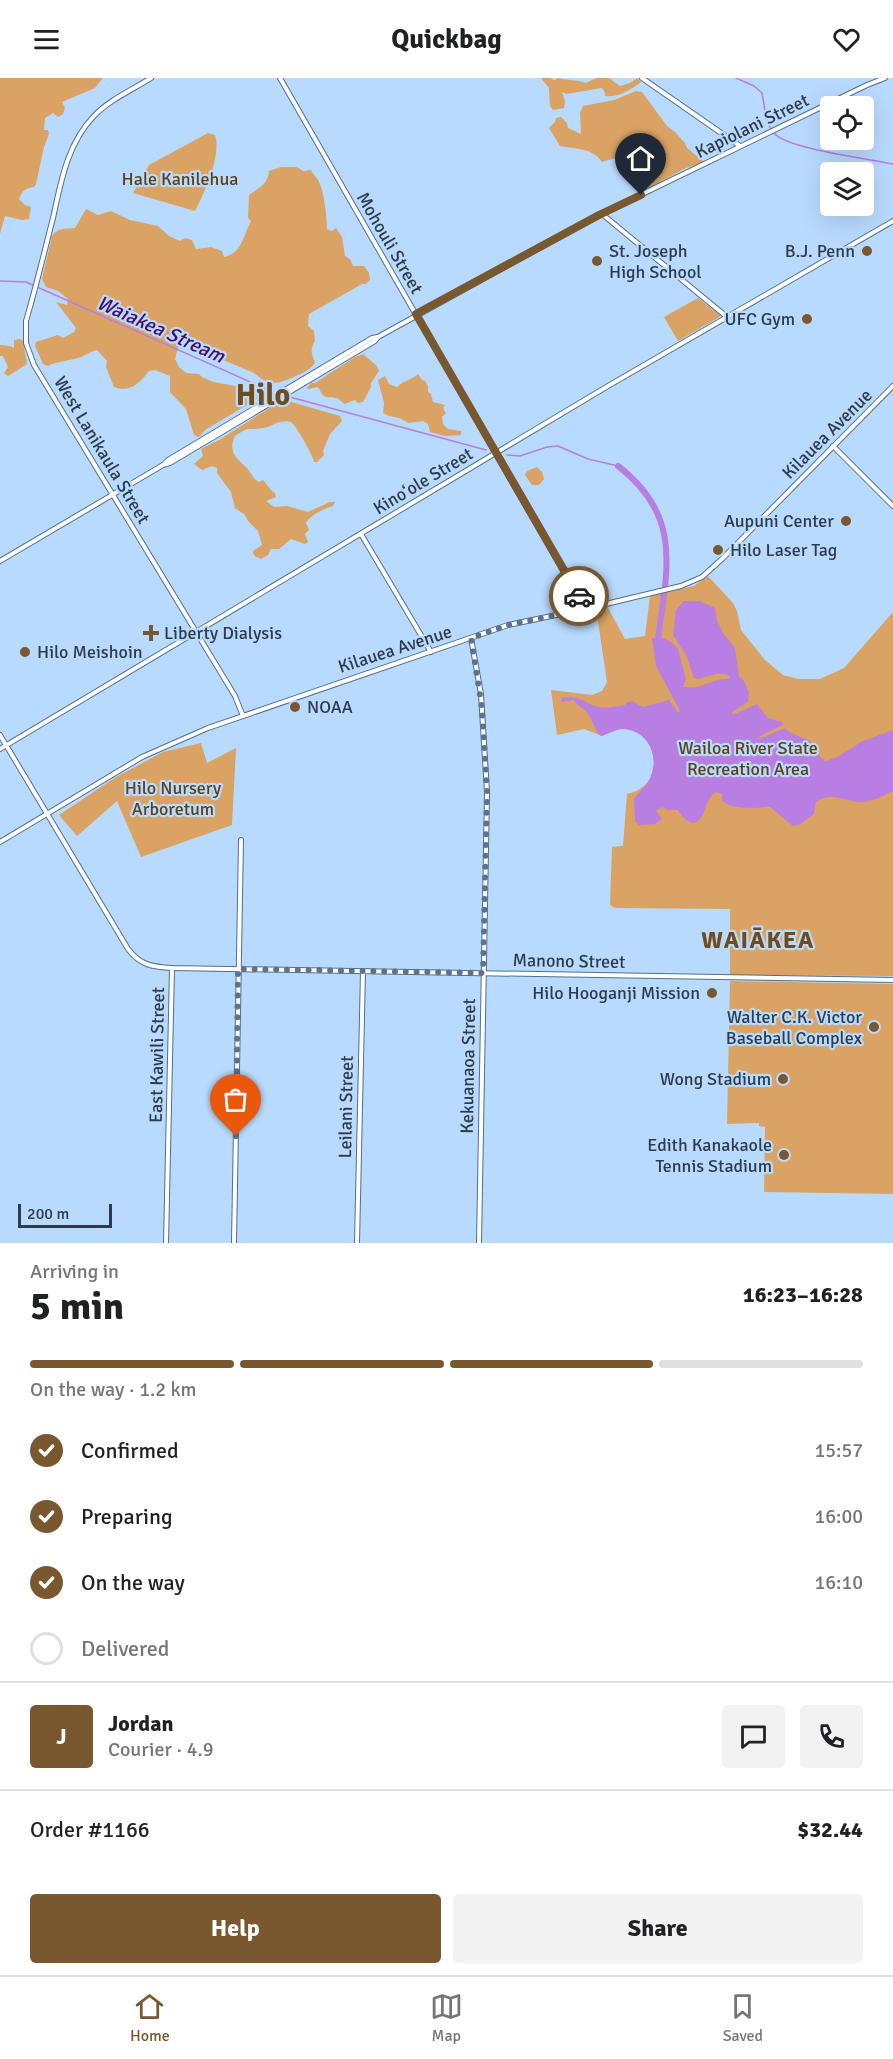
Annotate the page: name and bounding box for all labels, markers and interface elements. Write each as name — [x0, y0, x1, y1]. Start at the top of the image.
icon: menu — [30, 23, 63, 56]
text: Quickbag — [391, 23, 502, 56]
icon: heart — [830, 23, 863, 56]
street label: Kapiolani Street — [692, 89, 812, 163]
map controls — [820, 96, 874, 216]
button: locate — [820, 96, 874, 150]
pin — [615, 133, 666, 195]
icon: home — [624, 142, 657, 175]
button: layers — [820, 162, 874, 216]
park label: Hale Kanilehua — [122, 168, 238, 190]
street label: Mohouli Street — [352, 188, 428, 298]
place label: St. Joseph High School — [609, 240, 702, 283]
place label: B.J. Penn — [785, 240, 855, 262]
marker: B.J. Penn — [860, 244, 874, 258]
marker: St. Joseph High School — [590, 254, 604, 268]
water label: Waiakea Stream — [93, 290, 230, 369]
place label: UFC Gym — [725, 308, 795, 330]
marker: UFC Gym — [800, 312, 814, 326]
street label: West Lanikaula Street — [49, 372, 155, 528]
district label: Hilo — [236, 377, 290, 414]
street label: Kilauea Avenue — [777, 384, 877, 484]
street label: Kinoʻole Street — [369, 443, 477, 519]
place label: Aupuni Center — [724, 510, 834, 532]
marker: Aupuni Center — [839, 514, 853, 528]
place label: Hilo Laser Tag — [730, 539, 837, 561]
marker: Hilo Laser Tag — [711, 543, 725, 557]
courier — [549, 566, 609, 626]
icon: car — [563, 580, 596, 613]
street label: Kilauea Avenue — [335, 620, 455, 678]
place label: Liberty Dialysis — [164, 622, 282, 644]
marker: Liberty Dialysis — [142, 624, 160, 642]
place label: Hilo Meishoin — [37, 641, 143, 663]
marker: Hilo Meishoin — [18, 645, 32, 659]
place label: NOAA — [307, 696, 353, 718]
marker: NOAA — [288, 700, 302, 714]
park label: Wailoa River State Recreation Area — [678, 737, 818, 780]
park label: Hilo Nursery Arboretum — [125, 777, 222, 820]
district label: WAIĀKEA — [701, 925, 815, 955]
street label: Manono Street — [512, 949, 626, 973]
place label: Hilo Hooganji Mission — [532, 982, 700, 1004]
marker: Hilo Hooganji Mission — [705, 986, 719, 1000]
street label: East Kawili Street — [145, 987, 169, 1123]
street label: Kekuanaoa Street — [456, 998, 480, 1134]
place label: Walter C.K. Victor Baseball Complex — [726, 1006, 863, 1049]
marker: Walter C.K. Victor Baseball Complex — [867, 1020, 881, 1034]
street label: Leilani Street — [334, 1055, 358, 1159]
place label: Wong Stadium — [660, 1068, 771, 1090]
marker: Wong Stadium — [776, 1072, 790, 1086]
pin — [210, 1074, 261, 1136]
icon: bag — [219, 1083, 252, 1116]
place label: Edith Kanakaole Tennis Stadium — [647, 1134, 772, 1177]
marker: Edith Kanakaole Tennis Stadium — [777, 1148, 791, 1162]
scale bar — [18, 1201, 112, 1228]
text: 200 m — [27, 1204, 69, 1224]
text: Arriving in — [30, 1259, 119, 1284]
text: 16:23–16:28 — [743, 1281, 863, 1308]
text: 5 min — [30, 1282, 124, 1330]
text: On the way · 1.2 km — [30, 1377, 196, 1402]
icon: check — [30, 1434, 63, 1467]
text: Confirmed — [81, 1437, 179, 1464]
text: 15:57 — [814, 1438, 863, 1463]
icon: check — [30, 1500, 63, 1533]
text: Preparing — [81, 1503, 173, 1530]
text: 16:00 — [814, 1504, 863, 1529]
icon: check — [30, 1566, 63, 1599]
text: On the way — [81, 1569, 185, 1596]
text: 16:10 — [814, 1570, 863, 1595]
text: Delivered — [81, 1635, 169, 1662]
button: chat — [722, 1705, 785, 1768]
button: phone — [800, 1705, 863, 1768]
text: Jordan — [108, 1710, 174, 1737]
text: J — [56, 1723, 67, 1750]
text: Courier · 4.9 — [108, 1737, 214, 1762]
text: Order #1166 — [30, 1816, 150, 1843]
text: $32.44 — [797, 1816, 863, 1843]
button: Help — [30, 1894, 441, 1963]
button: Share — [453, 1894, 863, 1963]
tab: Home — [130, 1990, 170, 2046]
tab: Map — [430, 1990, 463, 2046]
tab: Saved — [723, 1990, 763, 2046]

